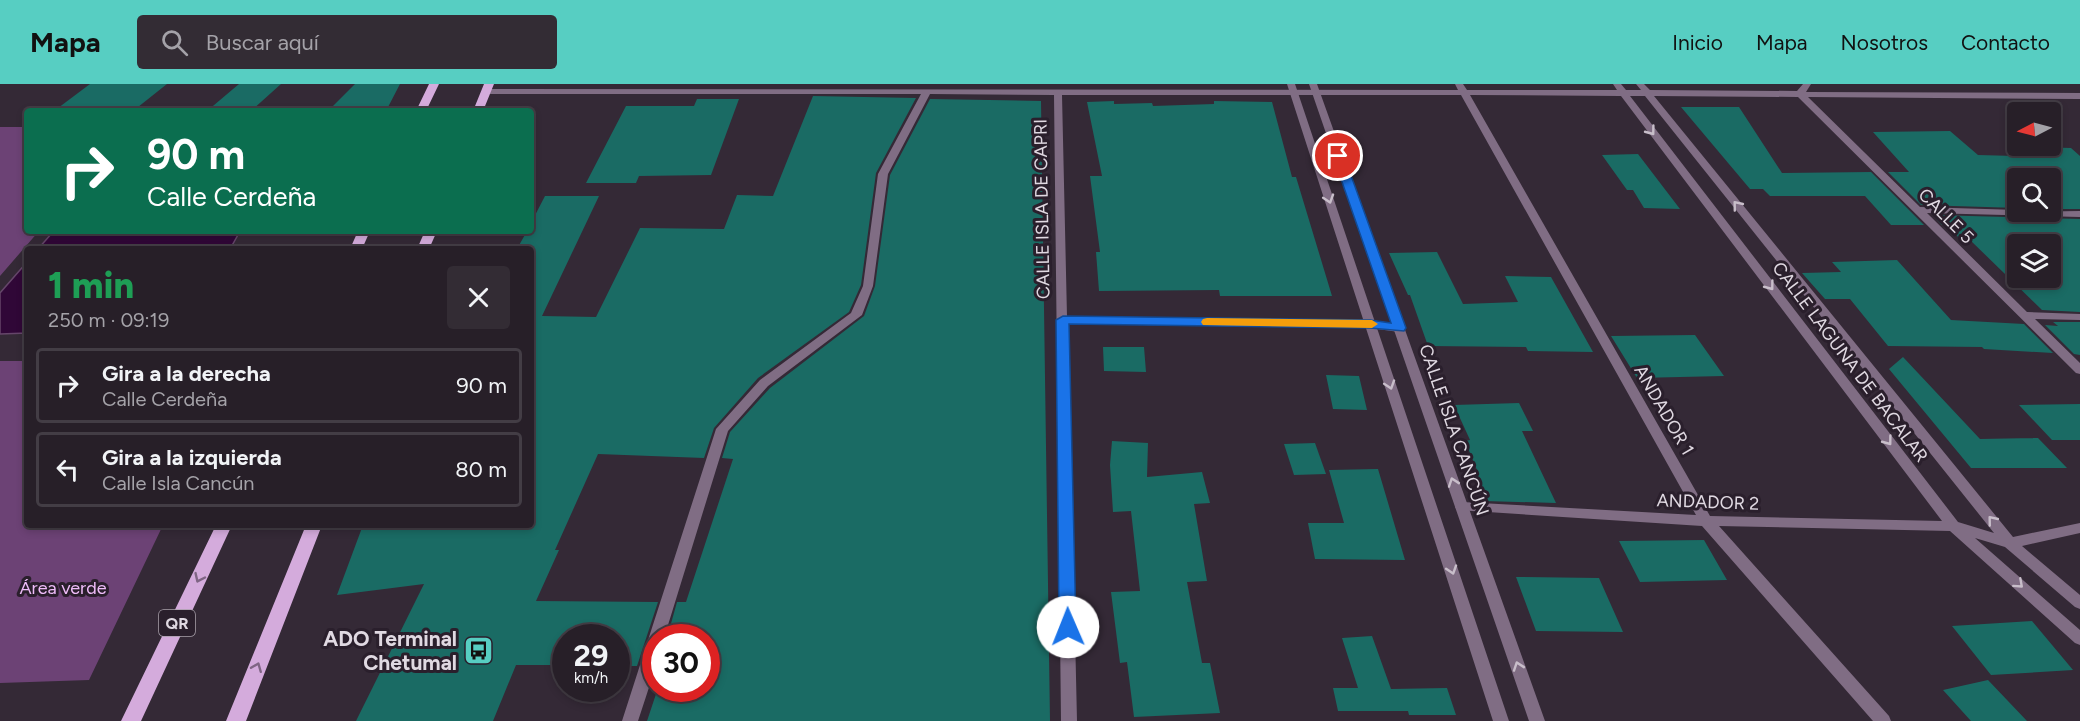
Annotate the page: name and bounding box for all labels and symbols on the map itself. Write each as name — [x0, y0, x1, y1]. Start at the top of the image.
north arrow — [2007, 102, 2061, 156]
street label: CALLE ISLA DE CAPRI — [1029, 119, 1055, 299]
one-way arrow — [1644, 124, 1655, 135]
pin — [1312, 130, 1363, 181]
street label: CALLE 5 — [1914, 184, 1978, 248]
one-way arrow — [1322, 193, 1335, 204]
one-way arrow — [1734, 201, 1745, 212]
street label: CALLE LAGUNA DE BACALAR — [1767, 257, 1933, 467]
one-way arrow — [1762, 279, 1773, 290]
street label: CALLE ISLA CANCÚN — [1414, 341, 1494, 519]
street label: ANDADOR 1 — [1629, 361, 1699, 459]
one-way arrow — [1383, 379, 1396, 390]
one-way arrow — [1881, 434, 1892, 445]
one-way arrow — [1448, 477, 1461, 488]
street label: ANDADOR 2 — [1656, 489, 1760, 515]
one-way arrow — [1988, 516, 1999, 527]
one-way arrow — [1444, 564, 1457, 575]
one-way arrow — [194, 571, 206, 582]
park label: Área verde — [19, 577, 107, 599]
one-way arrow — [2012, 577, 2023, 588]
position arrow — [1036, 595, 1100, 659]
road number: QR — [159, 610, 195, 636]
speed limit sign: 30 — [642, 624, 720, 702]
place label: ADO Terminal Chetumal — [323, 626, 457, 675]
bus stop icon: ADO Terminal Chetumal — [462, 635, 494, 667]
one-way arrow — [1513, 661, 1526, 672]
one-way arrow — [250, 662, 262, 673]

